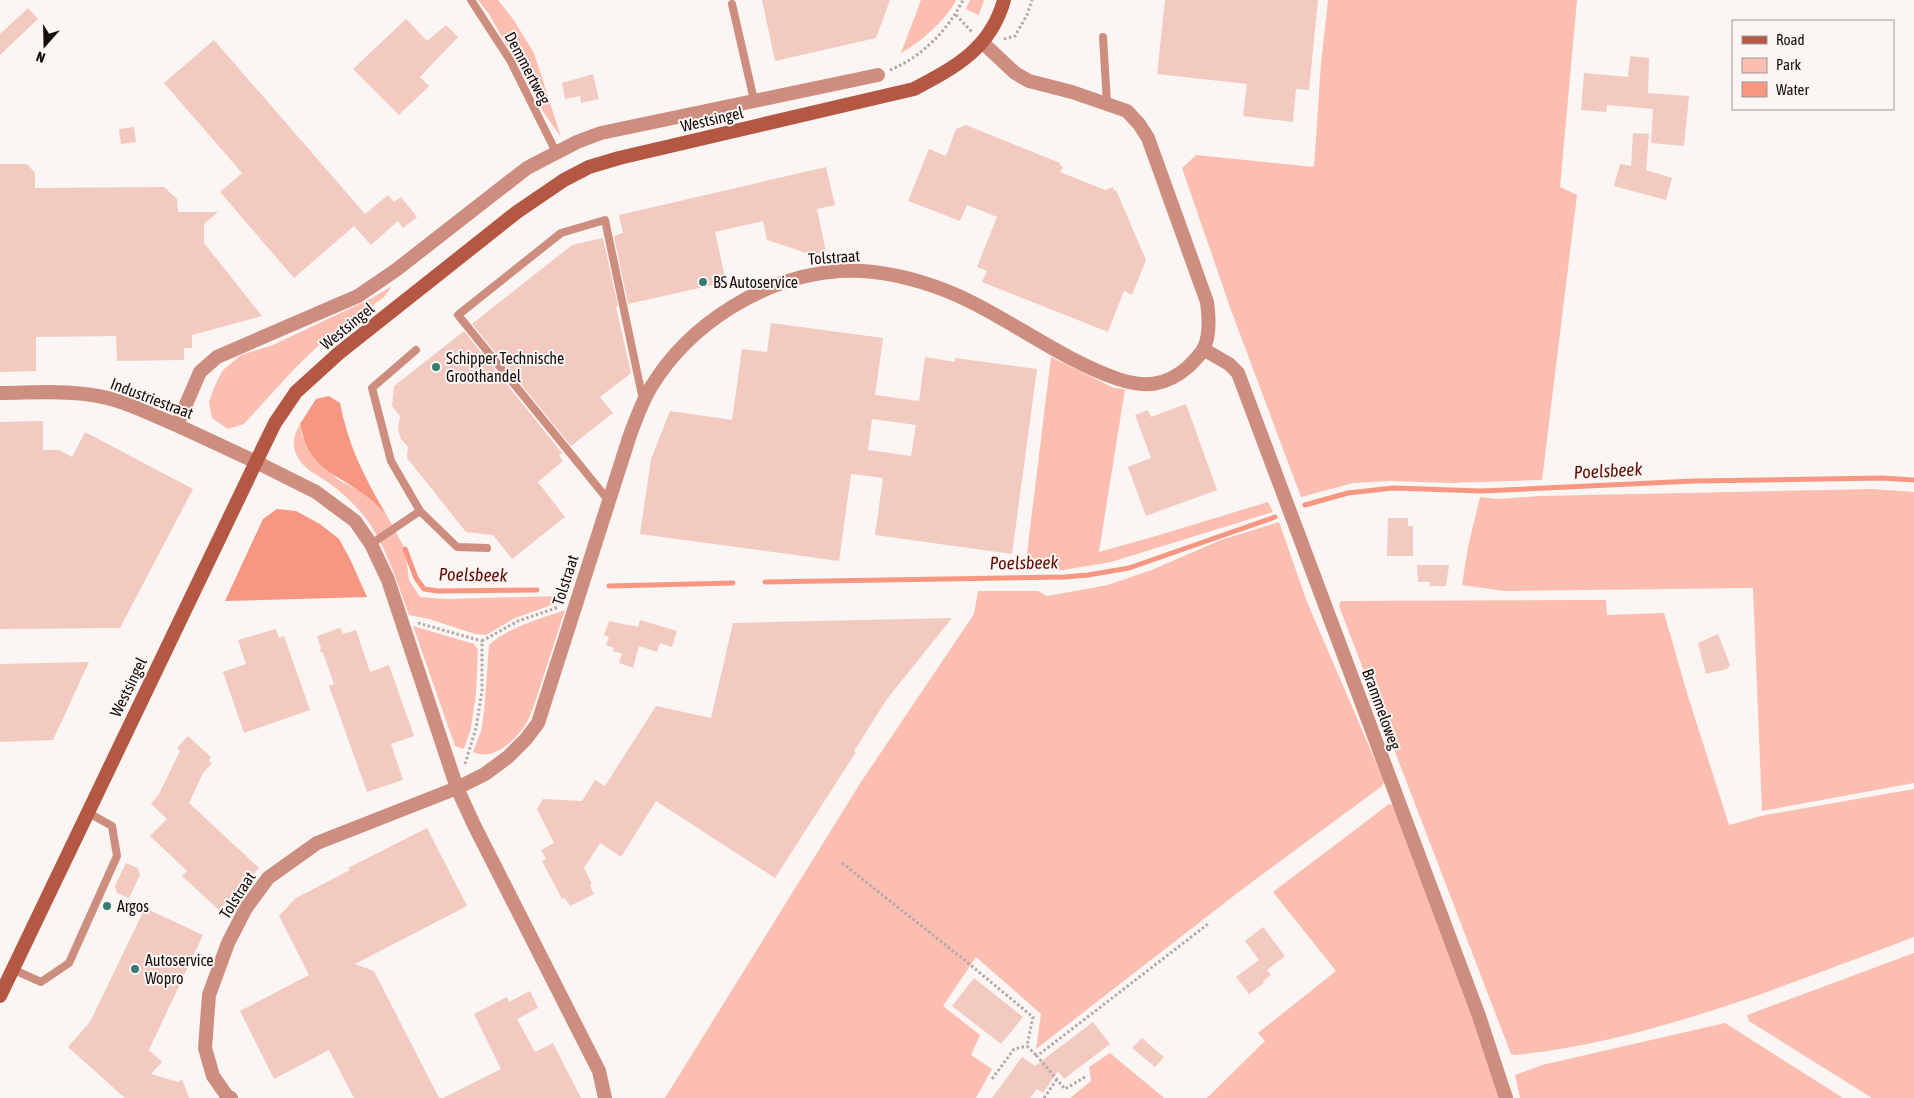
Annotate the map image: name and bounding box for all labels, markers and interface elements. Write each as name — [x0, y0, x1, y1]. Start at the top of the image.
north arrow — [20, 20, 70, 70]
legend — [1732, 20, 1894, 110]
street label: Demmertweg — [501, 29, 555, 108]
text: Road — [1776, 31, 1805, 48]
text: N — [34, 48, 47, 66]
text: Park — [1776, 56, 1801, 73]
text: Water — [1776, 81, 1809, 98]
street label: Westsingel — [679, 103, 746, 136]
street label: Tolstraat — [807, 246, 861, 268]
place label: BS Autoservice — [713, 273, 798, 291]
marker: BS Autoservice — [697, 276, 709, 288]
street label: Westsingel — [317, 298, 379, 354]
place label: Schipper Technische Groothandel — [446, 349, 564, 385]
marker: Schipper Technische Groothandel — [430, 361, 442, 373]
street label: Industriestraat — [108, 374, 196, 422]
water label: Poelsbeek — [1573, 458, 1644, 483]
water label: Poelsbeek — [989, 551, 1060, 574]
street label: Tolstraat — [548, 552, 582, 607]
water label: Poelsbeek — [438, 563, 509, 586]
street label: Westsingel — [106, 654, 151, 720]
street label: Brammeloweg — [1358, 666, 1405, 752]
street label: Tolstraat — [215, 868, 259, 922]
place label: Argos — [117, 897, 149, 916]
marker: Argos — [101, 900, 113, 912]
place label: Autoservice Wopro — [145, 951, 214, 988]
marker: Autoservice Wopro — [129, 963, 141, 975]

